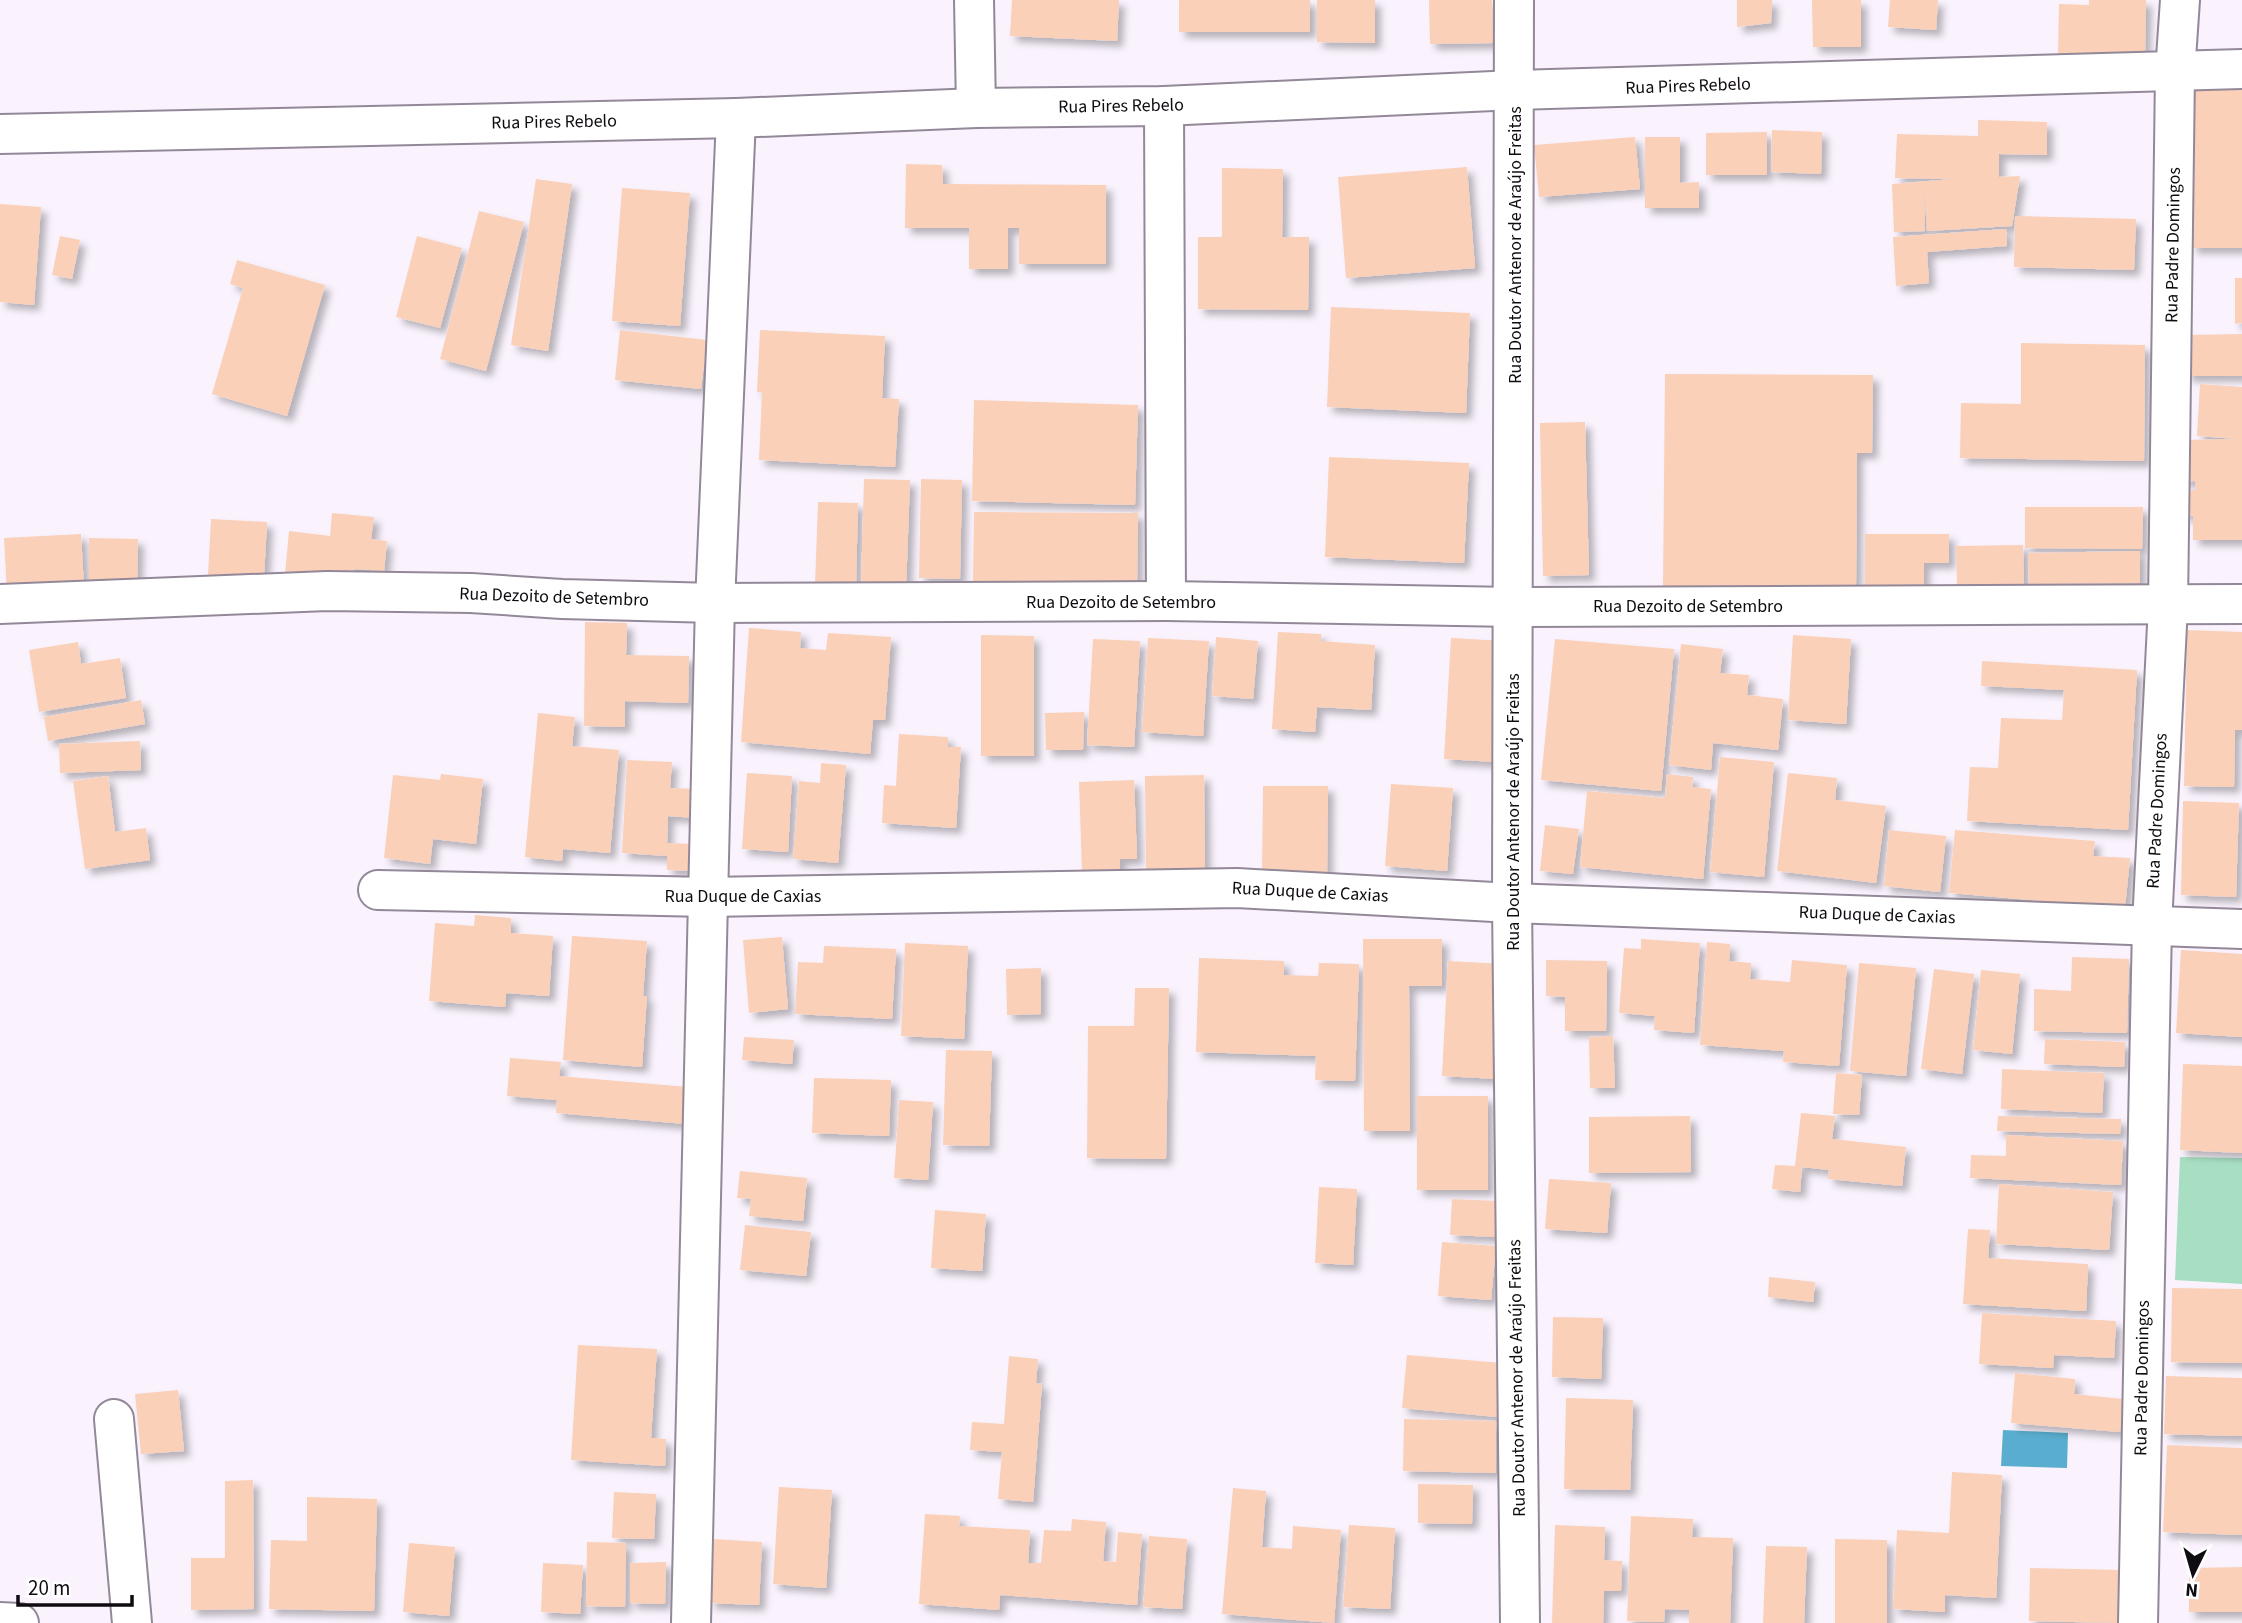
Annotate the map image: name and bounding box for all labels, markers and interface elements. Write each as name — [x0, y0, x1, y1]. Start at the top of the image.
street label: Rua Pires Rebelo — [1625, 71, 1751, 101]
street label: Rua Pires Rebelo — [1058, 92, 1184, 120]
street label: Rua Doutor Antenor de Araújo Freitas — [1503, 106, 1528, 384]
street label: Rua Pires Rebelo — [491, 108, 617, 136]
street label: Rua Padre Domingos — [2159, 167, 2187, 323]
street label: Rua Dezoito de Setembro — [459, 581, 649, 613]
street label: Rua Dezoito de Setembro — [1026, 590, 1216, 615]
street label: Rua Dezoito de Setembro — [1593, 594, 1783, 619]
street label: Rua Doutor Antenor de Araújo Freitas — [1501, 673, 1526, 951]
street label: Rua Padre Domingos — [2140, 733, 2174, 889]
street label: Rua Duque de Caxias — [1231, 875, 1389, 909]
street label: Rua Duque de Caxias — [665, 884, 821, 909]
street label: Rua Duque de Caxias — [1798, 900, 1956, 930]
street label: Rua Doutor Antenor de Araújo Freitas — [1502, 1239, 1532, 1517]
street label: Rua Padre Domingos — [2128, 1300, 2156, 1456]
north arrow — [2158, 1539, 2228, 1609]
scale bar — [18, 1564, 131, 1608]
text: 20 m — [28, 1573, 70, 1603]
text: N — [2184, 1575, 2199, 1603]

